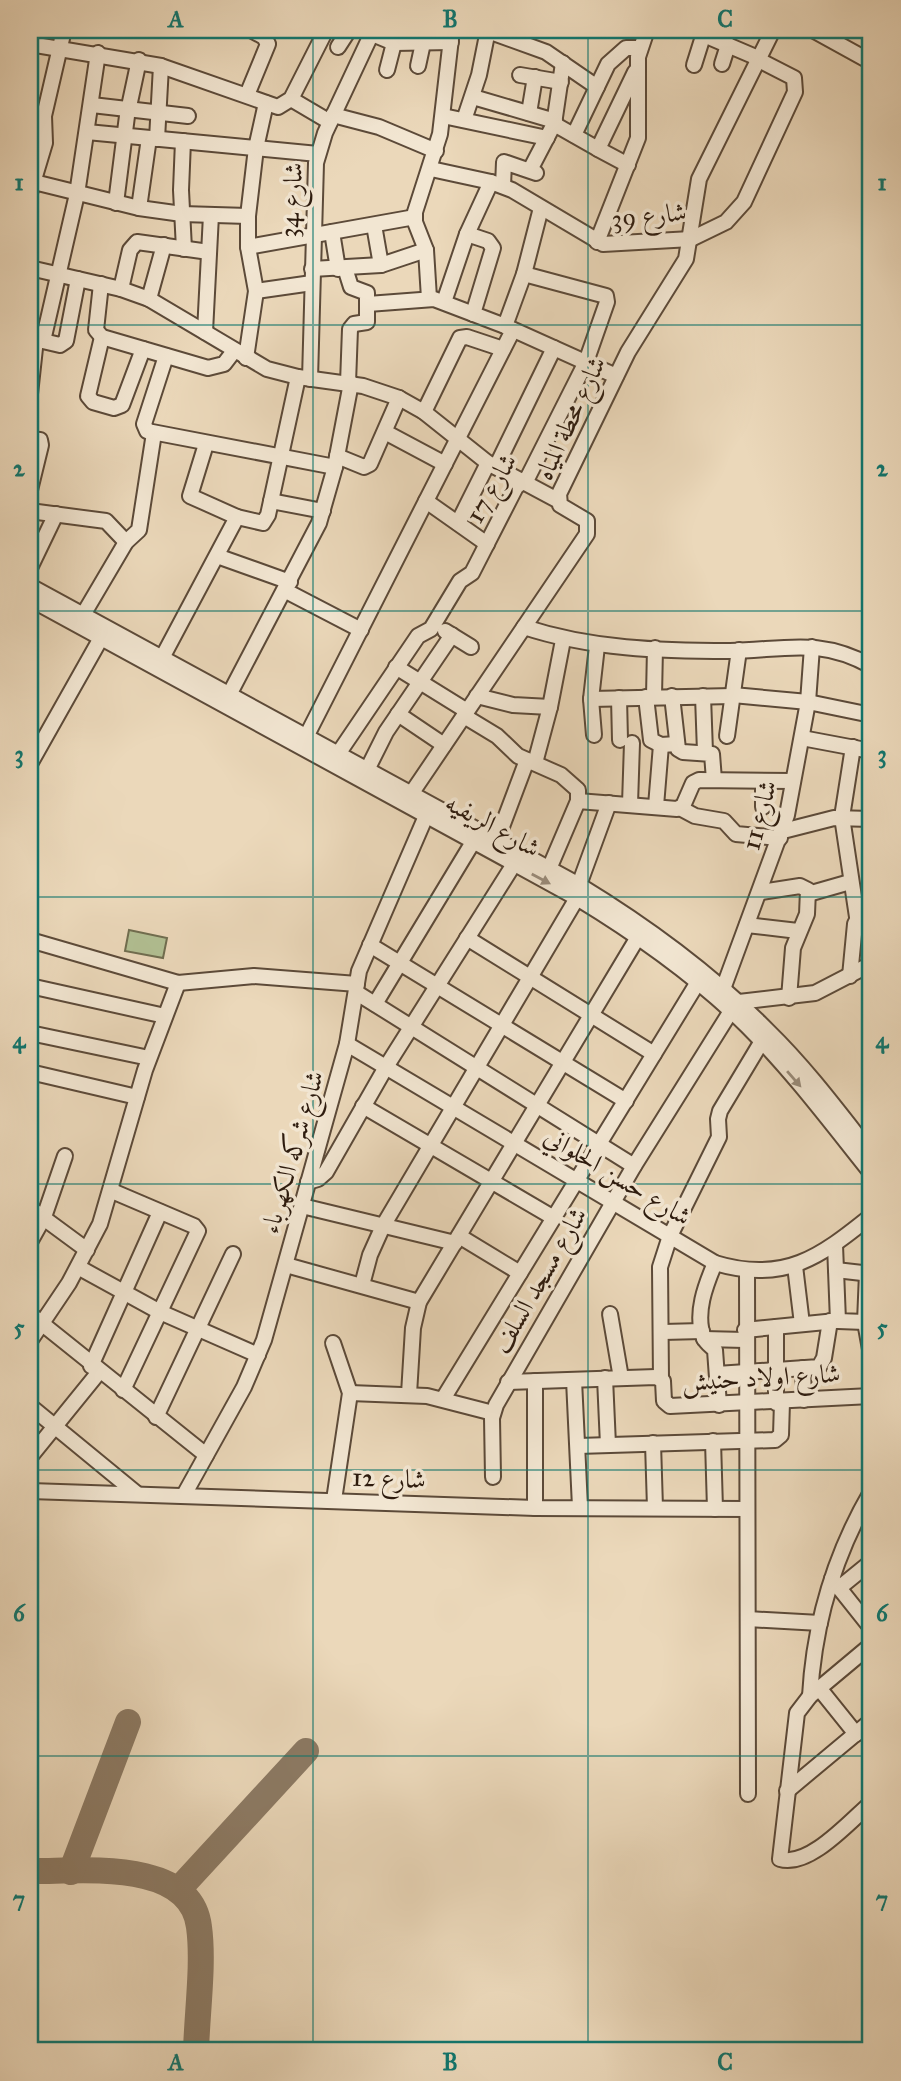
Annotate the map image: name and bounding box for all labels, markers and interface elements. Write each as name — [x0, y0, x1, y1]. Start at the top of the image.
text: A — [166, 5, 184, 33]
text: B — [442, 5, 458, 33]
text: C — [717, 5, 733, 33]
street label: شارع 34 — [272, 161, 316, 239]
text: 1 — [14, 168, 24, 196]
text: 1 — [877, 168, 887, 196]
street label: شارع 39 — [610, 195, 689, 241]
street label: شارع محطة المياه — [527, 351, 618, 488]
street label: شارع 17 — [458, 448, 529, 531]
text: 2 — [13, 454, 25, 482]
text: 2 — [876, 454, 888, 482]
text: 3 — [14, 740, 24, 769]
text: 3 — [877, 740, 887, 769]
street label: شارع 11 — [734, 776, 789, 855]
street label: شارع الريفيه — [437, 786, 546, 869]
one-way arrow — [531, 873, 551, 884]
text: 4 — [13, 1026, 27, 1054]
text: 4 — [876, 1026, 890, 1054]
street label: شارع شركه الكهرباء — [253, 1067, 336, 1239]
one-way arrow — [786, 1071, 801, 1088]
street label: شارع حسن الحلواني — [536, 1120, 697, 1238]
street label: شارع مسجد السلف — [484, 1201, 599, 1362]
text: 5 — [14, 1313, 25, 1341]
text: 5 — [877, 1313, 888, 1341]
street label: شارع اولاد حنيش — [681, 1357, 841, 1403]
street label: شارع 12 — [351, 1461, 426, 1501]
text: 6 — [13, 1599, 26, 1627]
text: 6 — [876, 1599, 889, 1627]
text: 7 — [13, 1885, 25, 1913]
text: 7 — [876, 1885, 888, 1913]
text: A — [166, 2048, 184, 2076]
text: B — [442, 2048, 458, 2076]
text: C — [717, 2048, 733, 2076]

